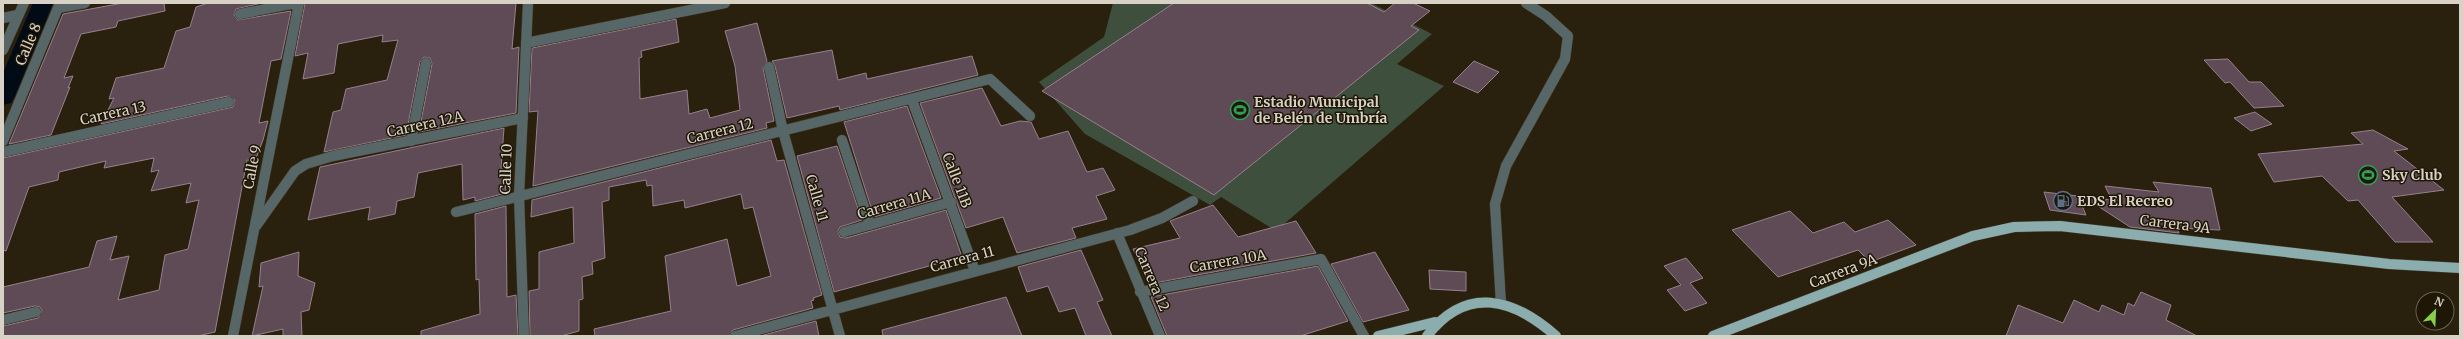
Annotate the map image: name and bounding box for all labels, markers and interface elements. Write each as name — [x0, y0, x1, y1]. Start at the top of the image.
street label: Calle 8 — [11, 20, 45, 68]
place label: Estadio Municipal de Belén de Umbría — [1254, 93, 1388, 127]
street label: Carrera 13 — [78, 97, 148, 129]
sports icon: Estadio Municipal de Belén de Umbría — [1229, 99, 1251, 121]
street label: Carrera 12A — [385, 107, 465, 141]
street label: Carrera 12 — [685, 114, 755, 148]
street label: Calle 9 — [239, 143, 265, 191]
street label: Calle 10 — [496, 143, 516, 195]
street label: Calle 11B — [938, 150, 976, 210]
sports icon: Sky Club — [2357, 164, 2379, 186]
place label: Sky Club — [2382, 166, 2443, 184]
street label: Calle 11 — [802, 172, 832, 224]
street label: Carrera 11A — [855, 185, 933, 223]
fuel station icon: EDS El Recreo — [2052, 190, 2074, 212]
place label: EDS El Recreo — [2077, 192, 2173, 210]
street label: Carrera 9A — [2139, 211, 2211, 237]
street label: Carrera 11 — [928, 242, 996, 276]
street label: Carrera 12 — [1130, 244, 1174, 314]
street label: Carrera 10A — [1188, 245, 1268, 277]
street label: Carrera 9A — [1807, 250, 1879, 292]
north arrow — [2415, 291, 2455, 331]
text: N — [2432, 294, 2446, 310]

